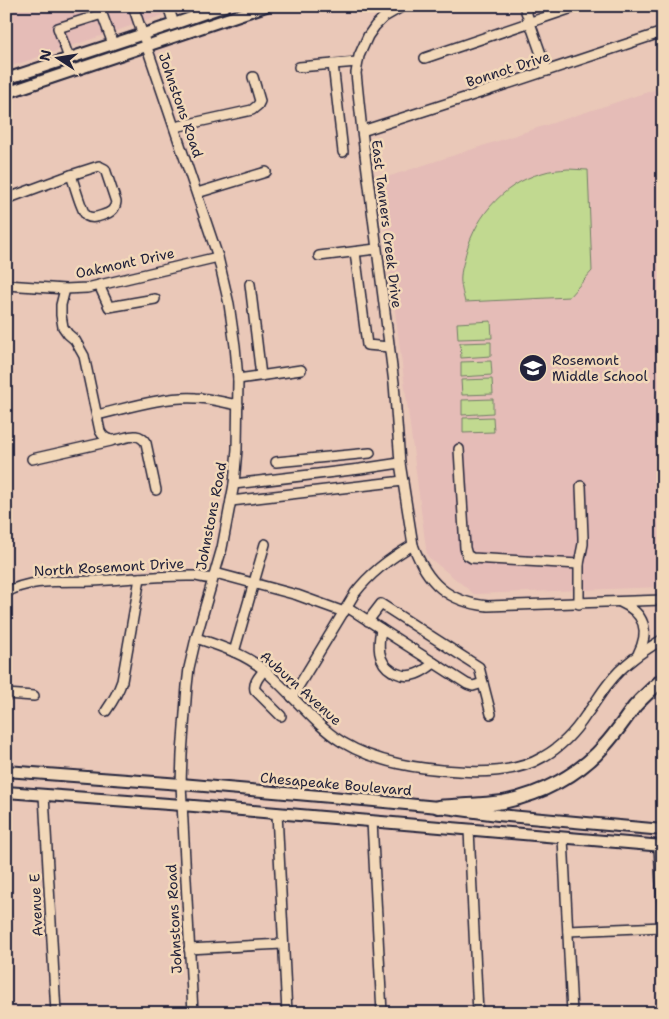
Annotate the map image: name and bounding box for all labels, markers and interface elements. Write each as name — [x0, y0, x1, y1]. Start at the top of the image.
north arrow — [32, 32, 82, 82]
street label: Bonnot Drive — [464, 47, 552, 91]
text: N — [35, 48, 55, 63]
street label: Johnstons Road — [155, 50, 207, 160]
street label: East Tanners Creek Drive — [368, 139, 406, 309]
street label: Oakmont Drive — [74, 244, 176, 282]
place label: Rosemont Middle School — [552, 351, 648, 385]
school or university icon: Rosemont Middle School — [518, 353, 548, 383]
street label: Johnstons Road — [192, 460, 230, 572]
street label: North Rosemont Drive — [33, 554, 185, 580]
street label: Auburn Avenue — [257, 647, 345, 729]
street label: Chesapeake Boulevard — [260, 768, 413, 800]
street label: Johnstons Road — [162, 864, 186, 974]
street label: Avenue E — [25, 873, 47, 937]

